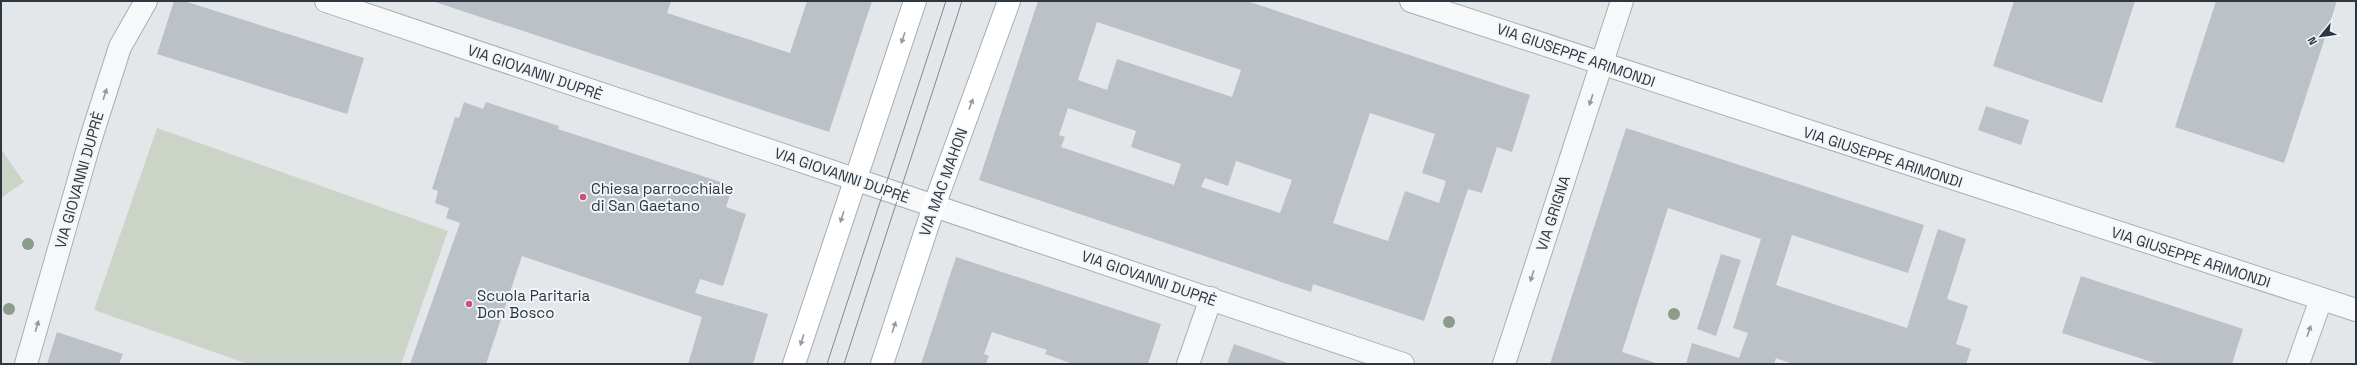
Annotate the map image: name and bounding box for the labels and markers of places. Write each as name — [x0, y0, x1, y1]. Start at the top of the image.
place label: Chiesa parrocchiale di San Gaetano — [591, 179, 733, 215]
marker: Chiesa parrocchiale di San Gaetano — [578, 192, 588, 202]
place label: Scuola Paritaria Don Bosco — [477, 286, 590, 322]
marker: Scuola Paritaria Don Bosco — [464, 299, 474, 309]

